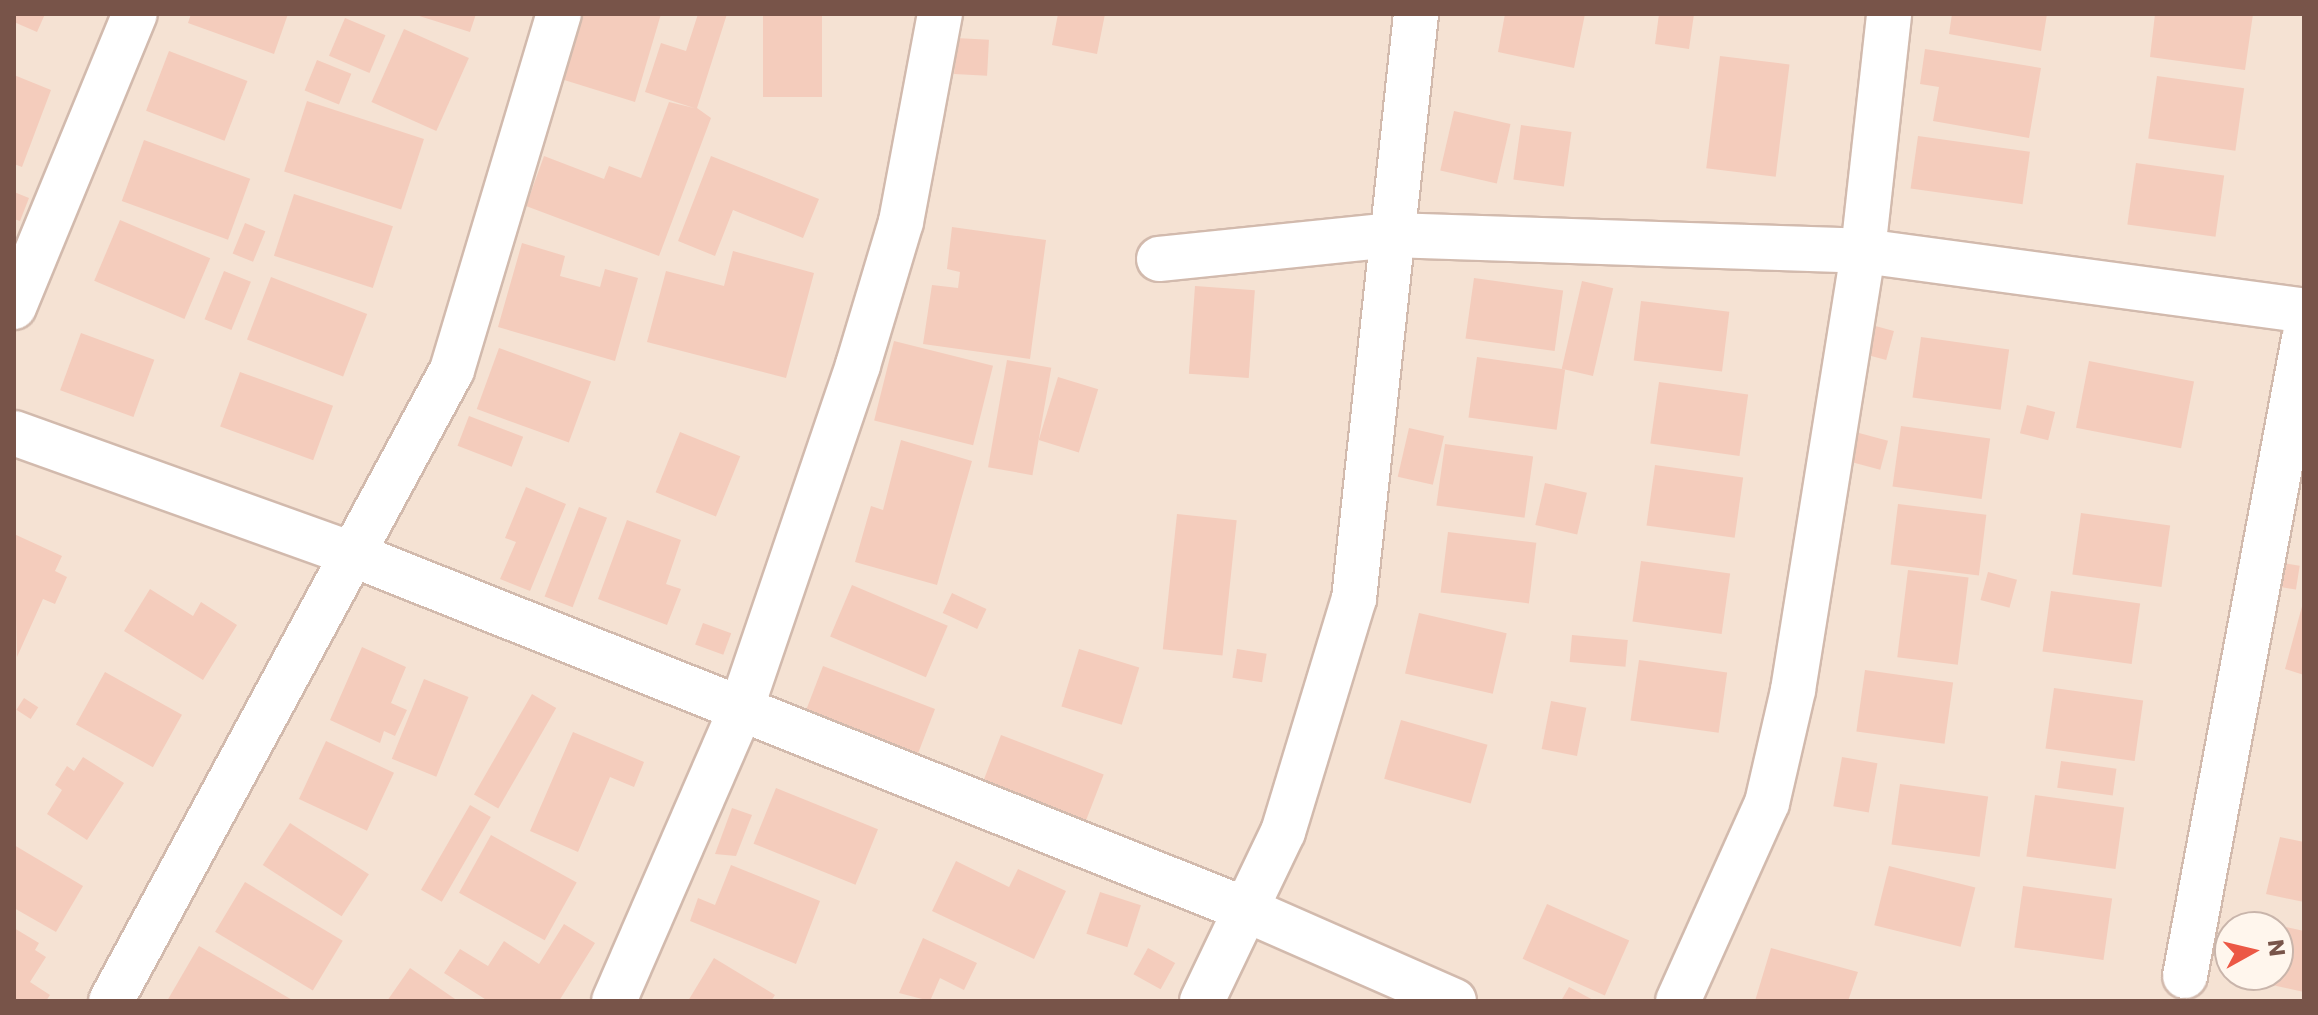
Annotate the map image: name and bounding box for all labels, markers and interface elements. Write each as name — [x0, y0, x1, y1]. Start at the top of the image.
north arrow — [2214, 911, 2294, 991]
text: N — [2260, 938, 2293, 958]

